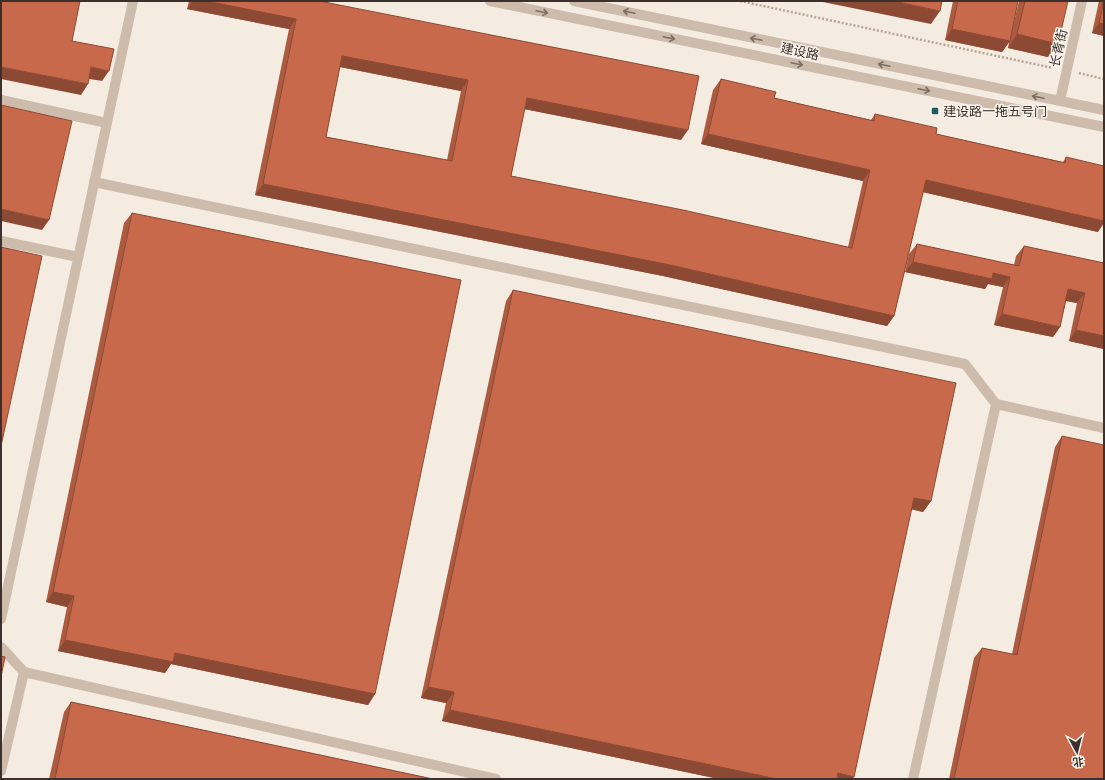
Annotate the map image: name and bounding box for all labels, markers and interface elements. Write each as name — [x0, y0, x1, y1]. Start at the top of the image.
one-way arrow — [535, 8, 548, 16]
one-way arrow — [623, 8, 636, 16]
street label: 长青街 — [1046, 27, 1070, 69]
one-way arrow — [663, 34, 676, 42]
one-way arrow — [750, 34, 763, 42]
street label: 建设路 — [779, 39, 821, 63]
one-way arrow — [790, 60, 803, 68]
one-way arrow — [878, 60, 891, 68]
one-way arrow — [917, 86, 930, 94]
one-way arrow — [1032, 92, 1045, 100]
place label: 建设路一拖五号门 — [943, 103, 1047, 119]
marker: 建设路一拖五号门 — [930, 106, 940, 116]
north arrow — [1057, 732, 1097, 772]
text: 北 — [1072, 755, 1085, 770]

